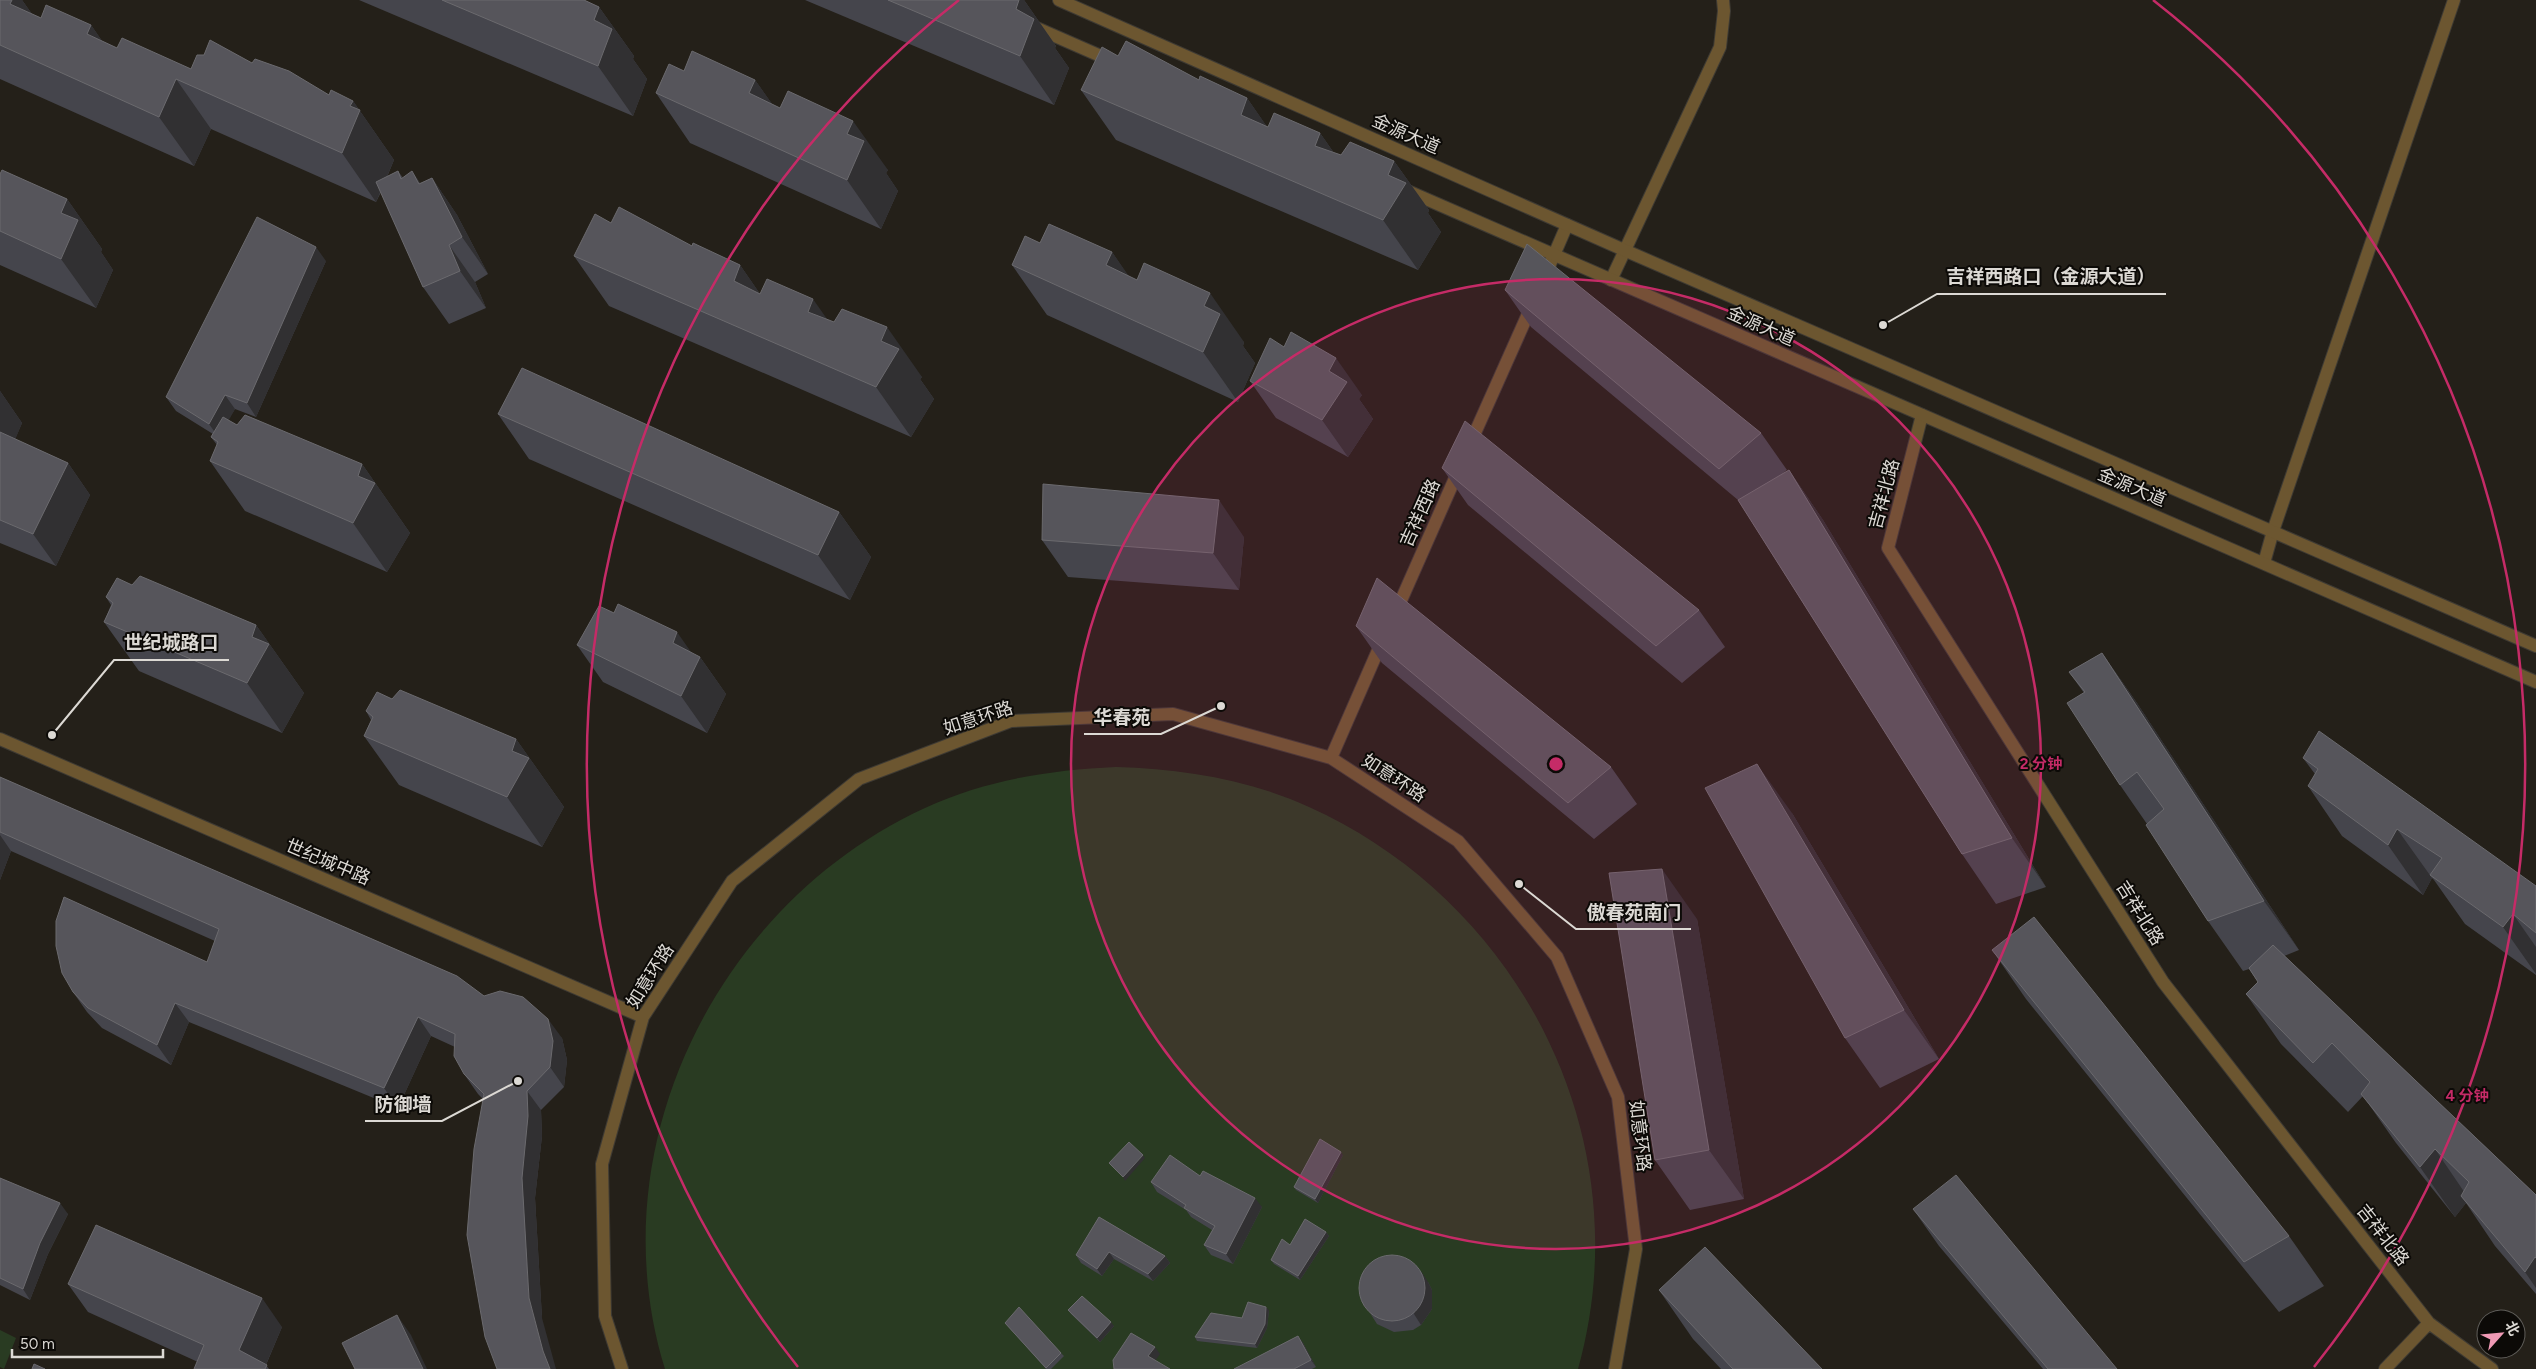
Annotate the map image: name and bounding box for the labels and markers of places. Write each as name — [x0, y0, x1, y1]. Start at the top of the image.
callout: 吉祥西路口（金源大道） — [1937, 260, 2166, 294]
callout: 世纪城路口 — [114, 626, 229, 660]
callout: 华春苑 — [1084, 700, 1161, 734]
centre of rings — [1547, 755, 1565, 773]
callout: 傲春苑南门 — [1576, 895, 1691, 929]
callout: 防御墙 — [365, 1087, 442, 1121]

